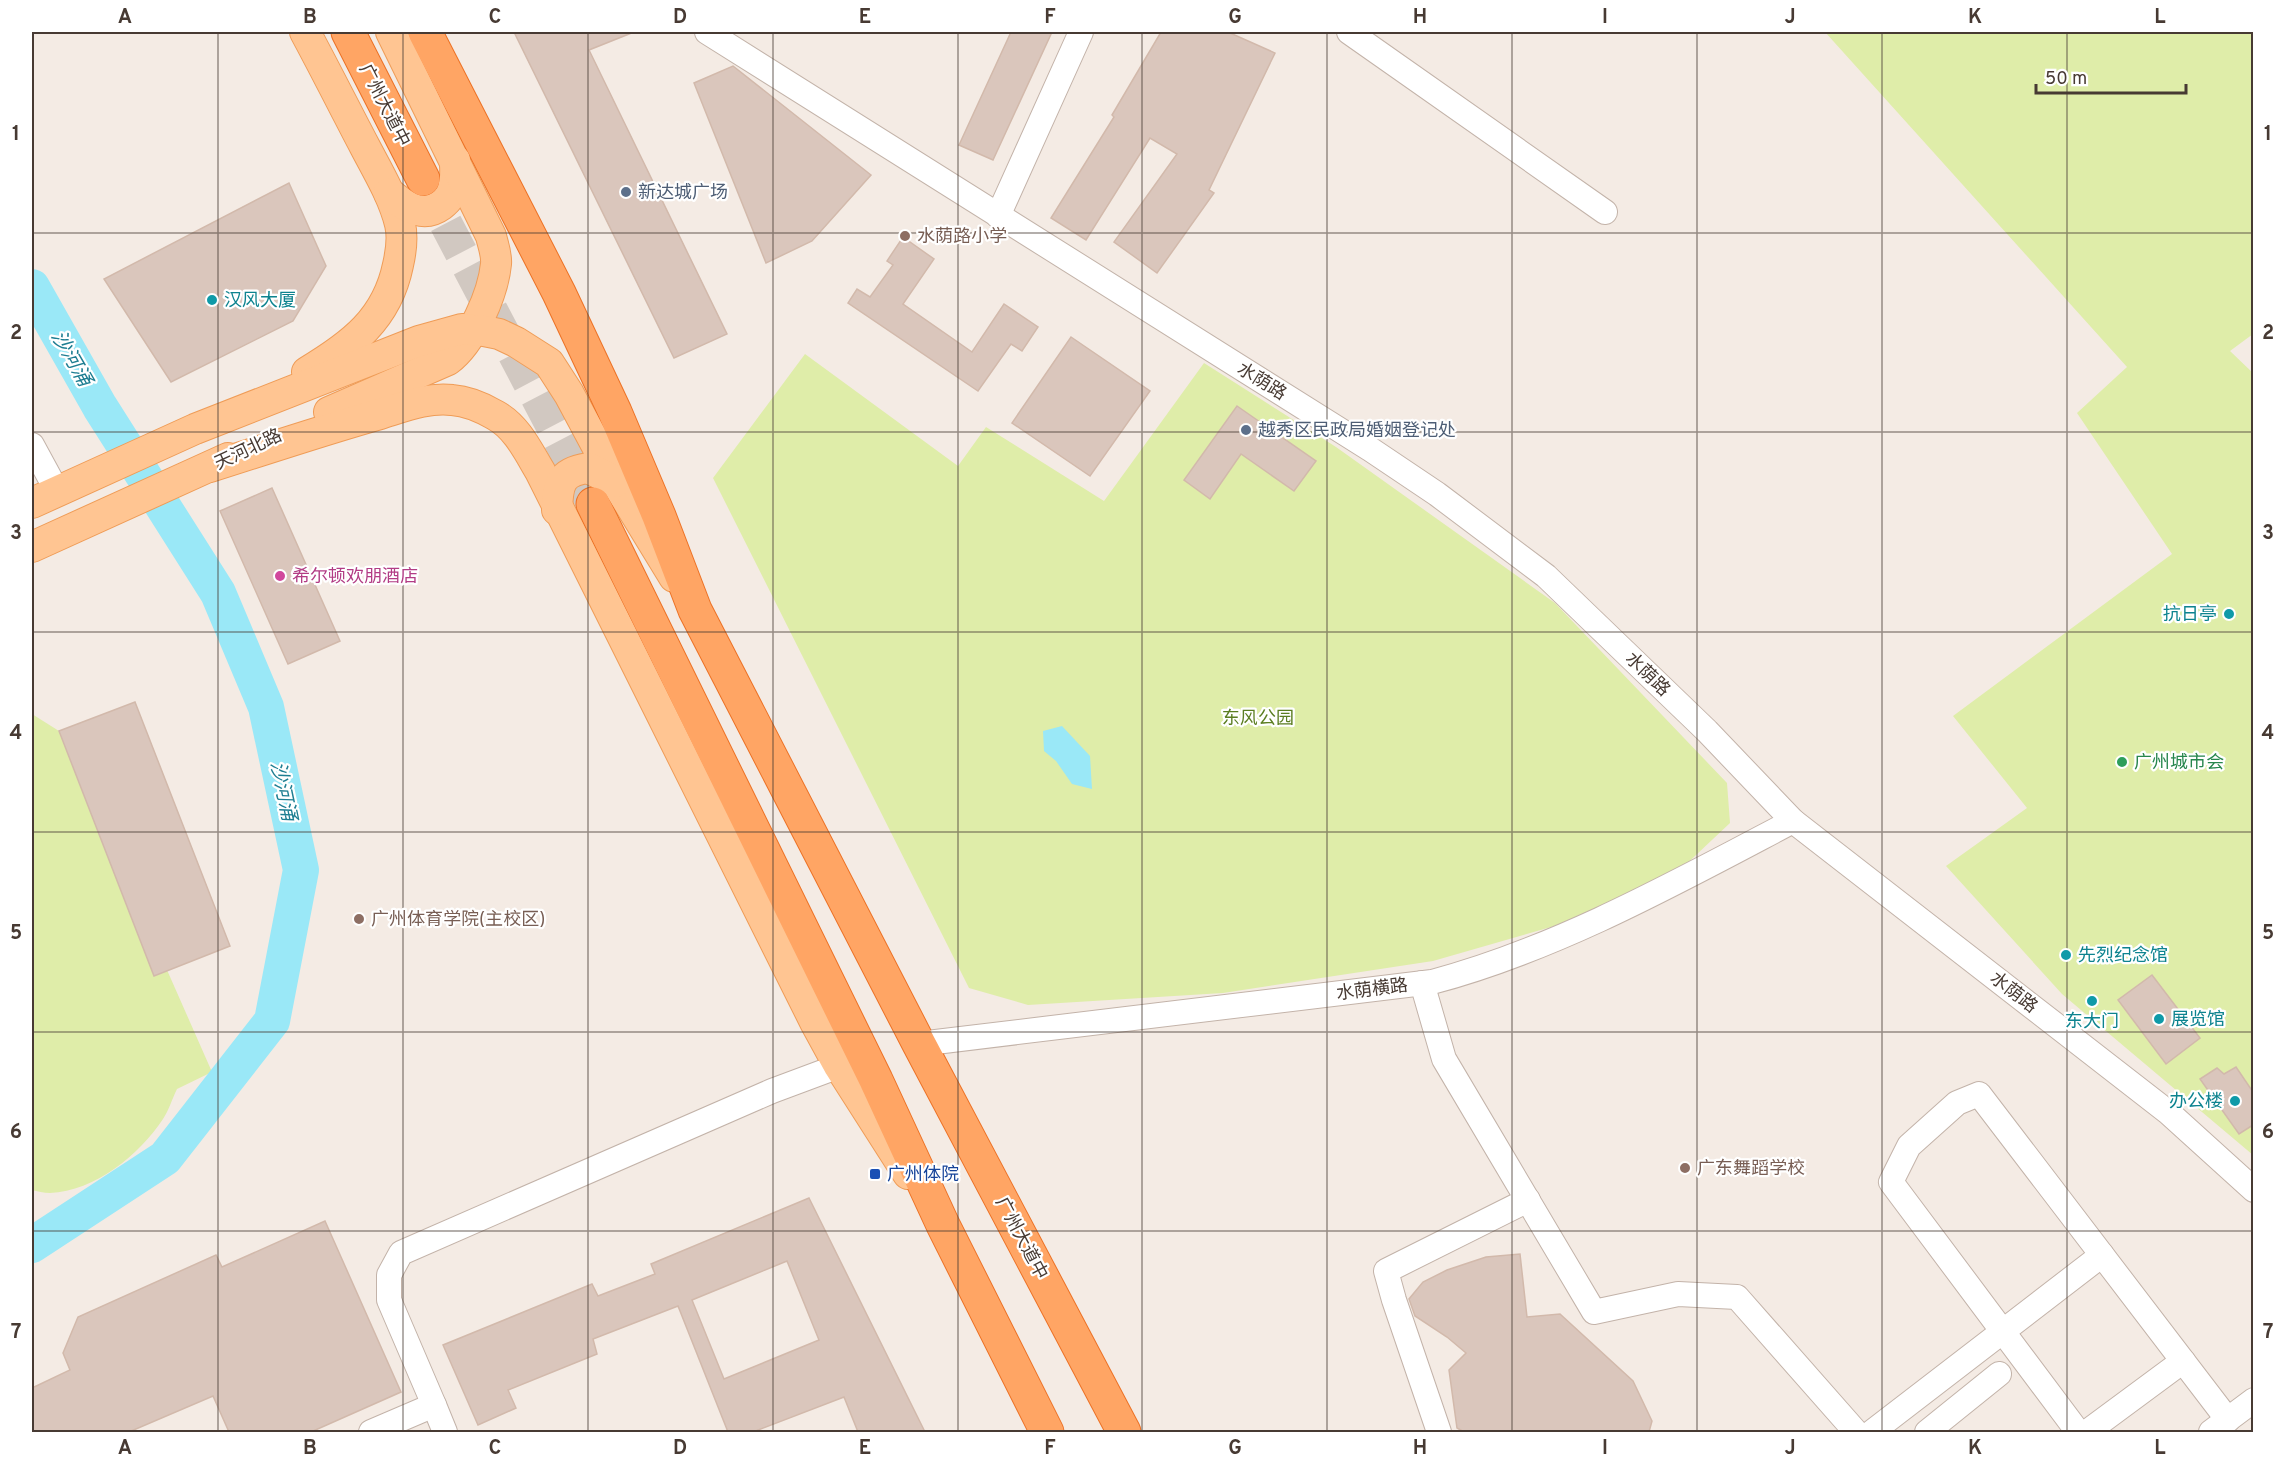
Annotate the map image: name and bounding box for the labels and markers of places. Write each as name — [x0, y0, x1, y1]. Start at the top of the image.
place label: 新达城广场 — [638, 182, 728, 205]
marker: 新达城广场 — [619, 185, 633, 199]
place label: 水荫路小学 — [917, 226, 1007, 249]
marker: 水荫路小学 — [898, 229, 912, 243]
place label: 汉风大厦 — [224, 290, 296, 313]
marker: 汉风大厦 — [205, 293, 219, 307]
place label: 越秀区民政局婚姻登记处 — [1258, 420, 1456, 443]
marker: 越秀区民政局婚姻登记处 — [1239, 423, 1253, 437]
place label: 希尔顿欢朋酒店 — [292, 566, 418, 589]
marker: 希尔顿欢朋酒店 — [273, 569, 287, 583]
place label: 抗日亭 — [2163, 604, 2217, 627]
marker: 抗日亭 — [2222, 607, 2236, 621]
place label: 广州城市会 — [2134, 752, 2224, 775]
marker: 广州城市会 — [2115, 755, 2129, 769]
place label: 广州体育学院(主校区) — [371, 909, 545, 932]
marker: 广州体育学院(主校区) — [352, 912, 366, 926]
place label: 先烈纪念馆 — [2078, 945, 2168, 968]
marker: 先烈纪念馆 — [2059, 948, 2073, 962]
marker: 东大门 — [2085, 994, 2099, 1008]
place label: 展览馆 — [2171, 1009, 2225, 1032]
place label: 东大门 — [2065, 1011, 2119, 1034]
marker: 展览馆 — [2152, 1012, 2166, 1026]
place label: 办公楼 — [2169, 1091, 2223, 1114]
marker: 办公楼 — [2228, 1094, 2242, 1108]
place label: 广东舞蹈学校 — [1697, 1158, 1805, 1181]
marker: 广东舞蹈学校 — [1678, 1161, 1692, 1175]
place label: 广州体院 — [887, 1164, 959, 1187]
marker: 广州体院 — [868, 1167, 882, 1181]

